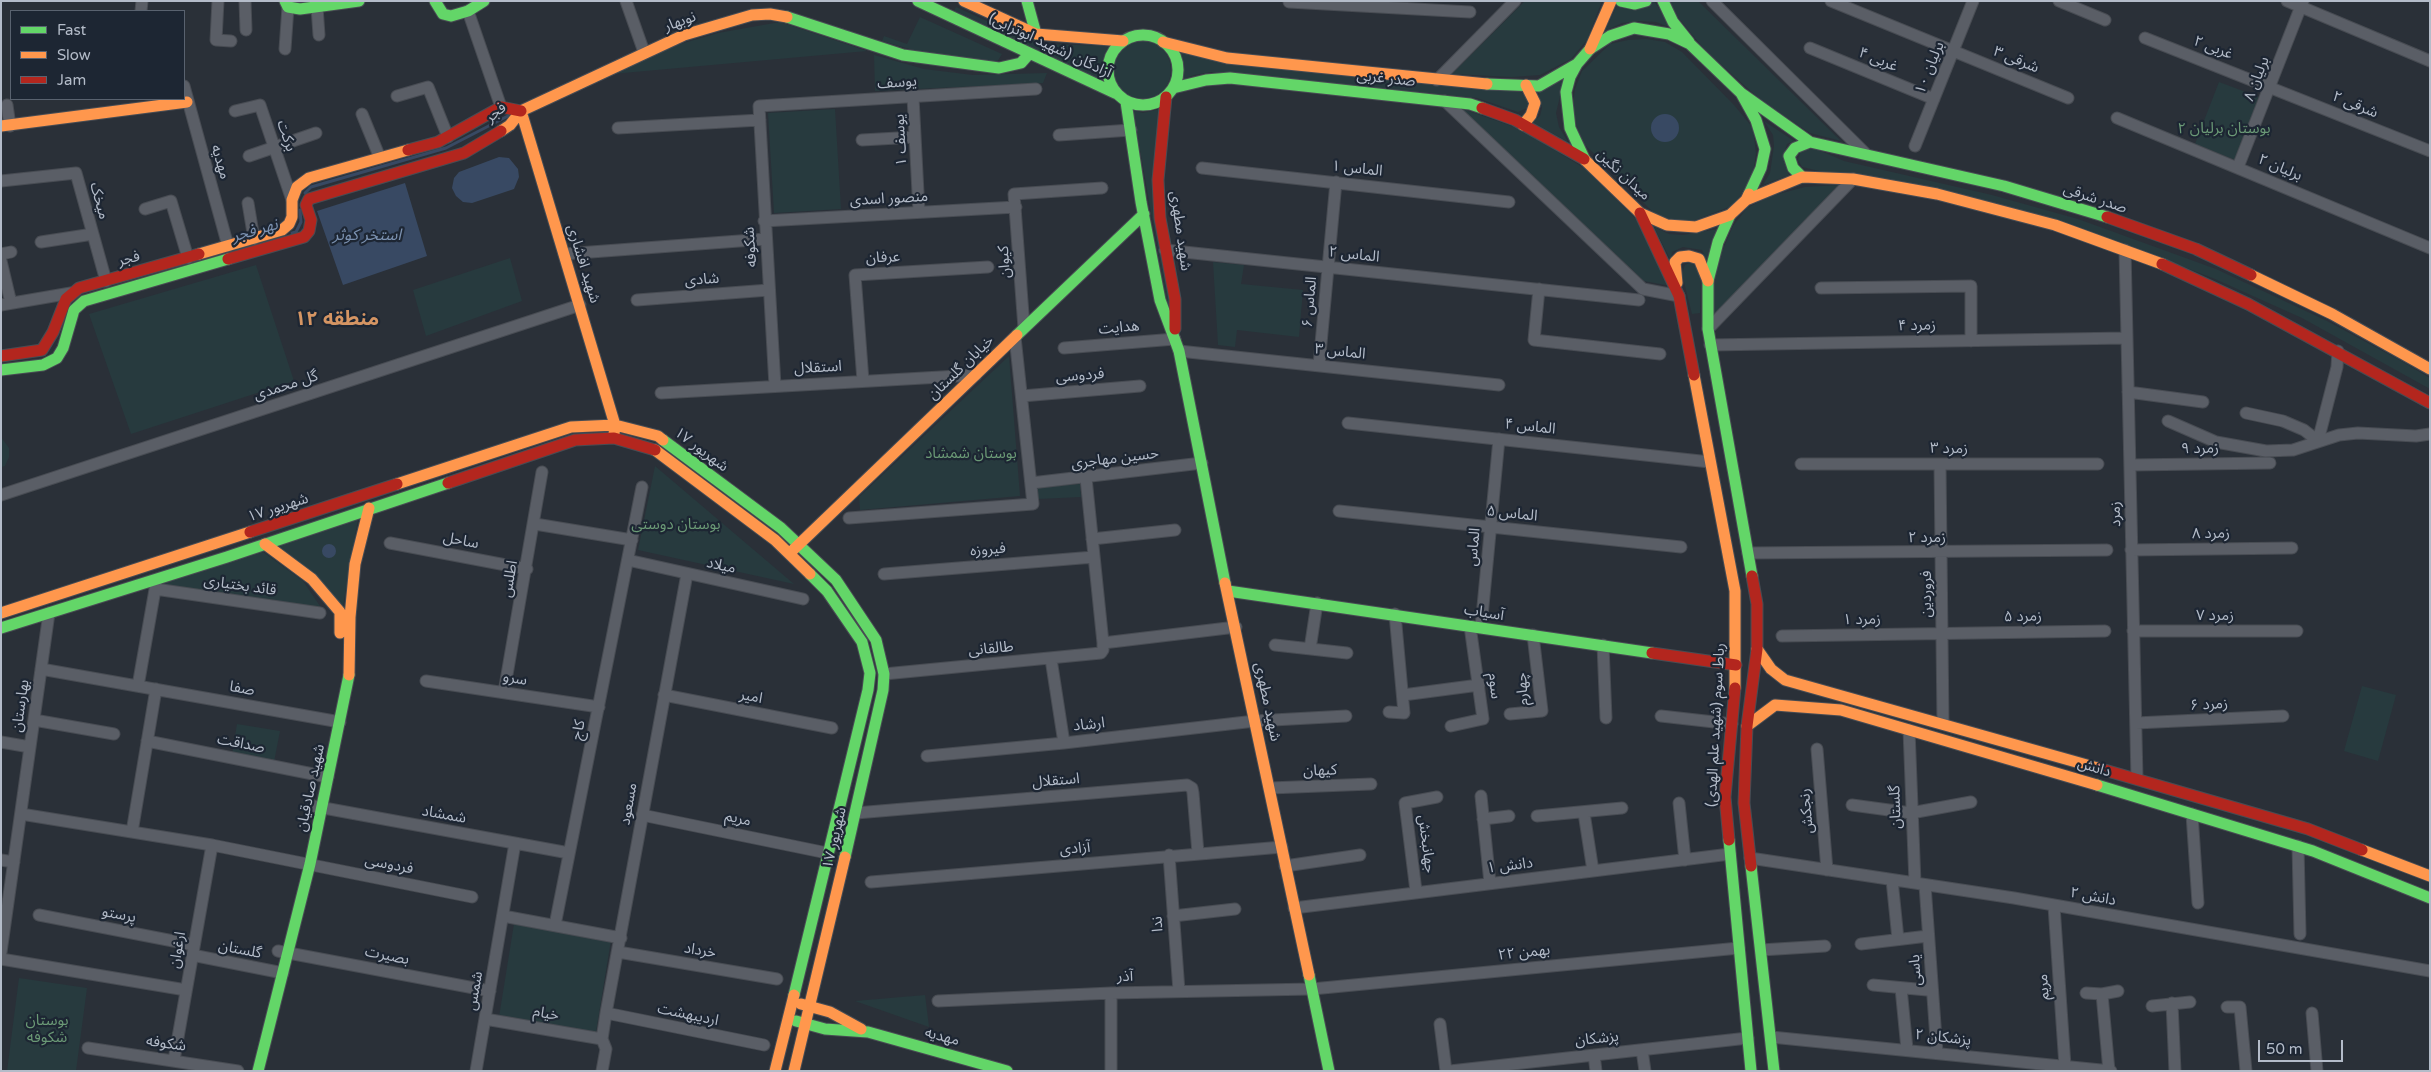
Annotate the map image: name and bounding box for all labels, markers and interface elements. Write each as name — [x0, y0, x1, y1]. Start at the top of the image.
street label: نوبهار — [662, 8, 698, 36]
legend — [10, 10, 185, 100]
street label: آزادگان (شهید ابوترابی) — [986, 10, 1114, 82]
text: Fast — [57, 21, 86, 39]
street label: ۲ غربی — [2191, 32, 2235, 64]
street label: برلیان ۱۰ — [1911, 39, 1949, 97]
street label: ۳ شرقی — [1991, 43, 2041, 77]
street label: ۴ غربی — [1856, 44, 1900, 76]
text: Slow — [57, 46, 91, 64]
street label: برلیان ۸ — [2240, 54, 2274, 104]
street label: صدر غربی — [1356, 67, 1416, 91]
text: Jam — [57, 71, 86, 89]
street label: یوسف — [877, 73, 917, 93]
street label: ۲ شرقی — [2330, 88, 2380, 122]
street label: فجر — [482, 99, 510, 127]
street label: یوسف ۱ — [891, 113, 911, 167]
street label: برکت — [273, 118, 299, 154]
park label: بوستان برلیان ۲ — [2177, 120, 2271, 138]
street label: مهدیه — [206, 143, 234, 181]
street label: میدان نگین — [1592, 145, 1654, 205]
street label: برلیان ۲ — [2255, 151, 2305, 185]
street label: الماس ۱ — [1331, 157, 1383, 181]
street label: میخک — [85, 180, 113, 222]
street label: صدر شرقی — [2061, 180, 2129, 218]
street label: منصور اسدی — [849, 188, 929, 210]
street label: شهید مطهری — [1165, 190, 1195, 272]
water label: نهر فجر — [230, 215, 280, 247]
street label: شهید افشاری — [563, 223, 603, 305]
water label: استخر کوثر — [333, 226, 401, 246]
street label: شکوفه — [741, 226, 761, 268]
street label: الماس ۲ — [1328, 243, 1380, 267]
street label: کیوان — [995, 245, 1015, 279]
street label: فجر — [116, 247, 142, 271]
street label: عرفان — [865, 248, 901, 268]
street label: شادی — [684, 270, 720, 290]
street label: الماس ۶ — [1299, 276, 1321, 328]
district label: منطقه ۱۲ — [295, 308, 379, 332]
street label: هدایت — [1098, 317, 1140, 339]
street label: زمرد ۴ — [1898, 317, 1936, 335]
street label: خیابان گلستان — [924, 332, 998, 404]
street label: الماس ۳ — [1314, 340, 1366, 364]
street label: استقلال — [794, 358, 842, 378]
street label: فردوسی — [1055, 365, 1105, 387]
street label: گل محمدی — [252, 367, 320, 405]
street label: الماس ۴ — [1504, 415, 1556, 439]
street label: ۱۷ شهریور — [670, 424, 732, 476]
street label: زمرد ۳ — [1930, 440, 1968, 458]
street label: زمرد ۹ — [2181, 440, 2219, 458]
park label: بوستان شمشاد — [925, 445, 1017, 463]
street label: حسین مهاجری — [1070, 445, 1160, 473]
street label: ۱۷ شهریور — [245, 490, 311, 526]
street label: زمرد — [2107, 501, 2125, 527]
street label: الماس ۵ — [1486, 502, 1538, 526]
park label: بوستان دوستی — [631, 516, 721, 534]
street label: زمرد ۸ — [2192, 525, 2230, 543]
street label: الماس — [1463, 527, 1485, 567]
street label: ساحل — [442, 529, 480, 553]
street label: زمرد ۲ — [1908, 529, 1946, 547]
street label: فیروزه — [969, 539, 1007, 561]
street label: میلاد — [705, 554, 737, 578]
street label: اطلس — [498, 559, 522, 599]
street label: فروردین — [1918, 571, 1936, 617]
street label: قائد بختیاری — [203, 572, 277, 600]
street label: آسیاب — [1463, 601, 1505, 625]
street label: زمرد ۷ — [2196, 607, 2234, 625]
street label: زمرد ۵ — [2004, 608, 2042, 626]
street label: زمرد ۱ — [1843, 611, 1881, 629]
street label: طالقانی — [968, 638, 1014, 660]
street label: رباط سوم (شهید علم الهدی) — [1703, 643, 1729, 807]
street label: شهید مطهری — [1250, 661, 1284, 743]
street label: سرو — [502, 668, 528, 690]
street label: سوم — [1483, 672, 1505, 700]
street label: چهارم — [1513, 672, 1533, 706]
street label: بهارستان — [8, 678, 34, 734]
street label: صفا — [228, 678, 256, 700]
street label: امیر — [738, 686, 764, 708]
street label: زمرد ۶ — [2190, 695, 2228, 715]
street label: ارشاد — [1072, 714, 1106, 736]
street label: کاج — [568, 718, 590, 742]
street label: صداقت — [216, 731, 266, 757]
street label: شهید صادقیان — [293, 743, 329, 833]
street label: دانش — [2075, 754, 2113, 782]
street label: کیهان — [1303, 761, 1337, 781]
street label: استقلال — [1031, 770, 1081, 792]
street label: مسعود — [616, 781, 642, 827]
street label: گلستان — [1886, 785, 1906, 829]
street label: رنجکش — [1796, 788, 1818, 834]
street label: شمشاد — [420, 802, 468, 828]
street label: ۱۷ شهریور — [819, 805, 851, 871]
street label: مریم — [723, 807, 753, 831]
street label: جهانبخش — [1413, 814, 1439, 874]
street label: آزادی — [1059, 839, 1091, 859]
street label: فردوسی — [363, 852, 415, 878]
street label: دانش ۱ — [1486, 854, 1534, 878]
street label: دانش ۲ — [2069, 884, 2117, 910]
street label: پرستو — [100, 903, 138, 927]
street label: ندا — [1148, 916, 1168, 932]
street label: ارغوان — [166, 930, 190, 970]
street label: گلستان — [217, 937, 263, 963]
street label: خرداد — [683, 940, 717, 962]
street label: ۲۲ بهمن — [1497, 941, 1551, 965]
street label: بصیرت — [363, 943, 411, 969]
street label: یاسی — [1906, 954, 1926, 986]
street label: آذر — [1117, 968, 1133, 986]
street label: شمس — [463, 970, 487, 1012]
street label: مریم — [2034, 973, 2054, 1001]
street label: اردیبهشت — [656, 1000, 720, 1030]
street label: خیام — [532, 1003, 560, 1025]
park label: بوستان شکوفه — [25, 1012, 69, 1047]
street label: مهدیه — [923, 1024, 961, 1050]
street label: پزشکان ۲ — [1914, 1026, 1972, 1050]
street label: پزشکان — [1574, 1028, 1620, 1050]
scale bar — [2261, 1030, 2346, 1062]
street label: شکوفه — [145, 1032, 187, 1056]
text: 50 m — [2266, 1040, 2303, 1058]

